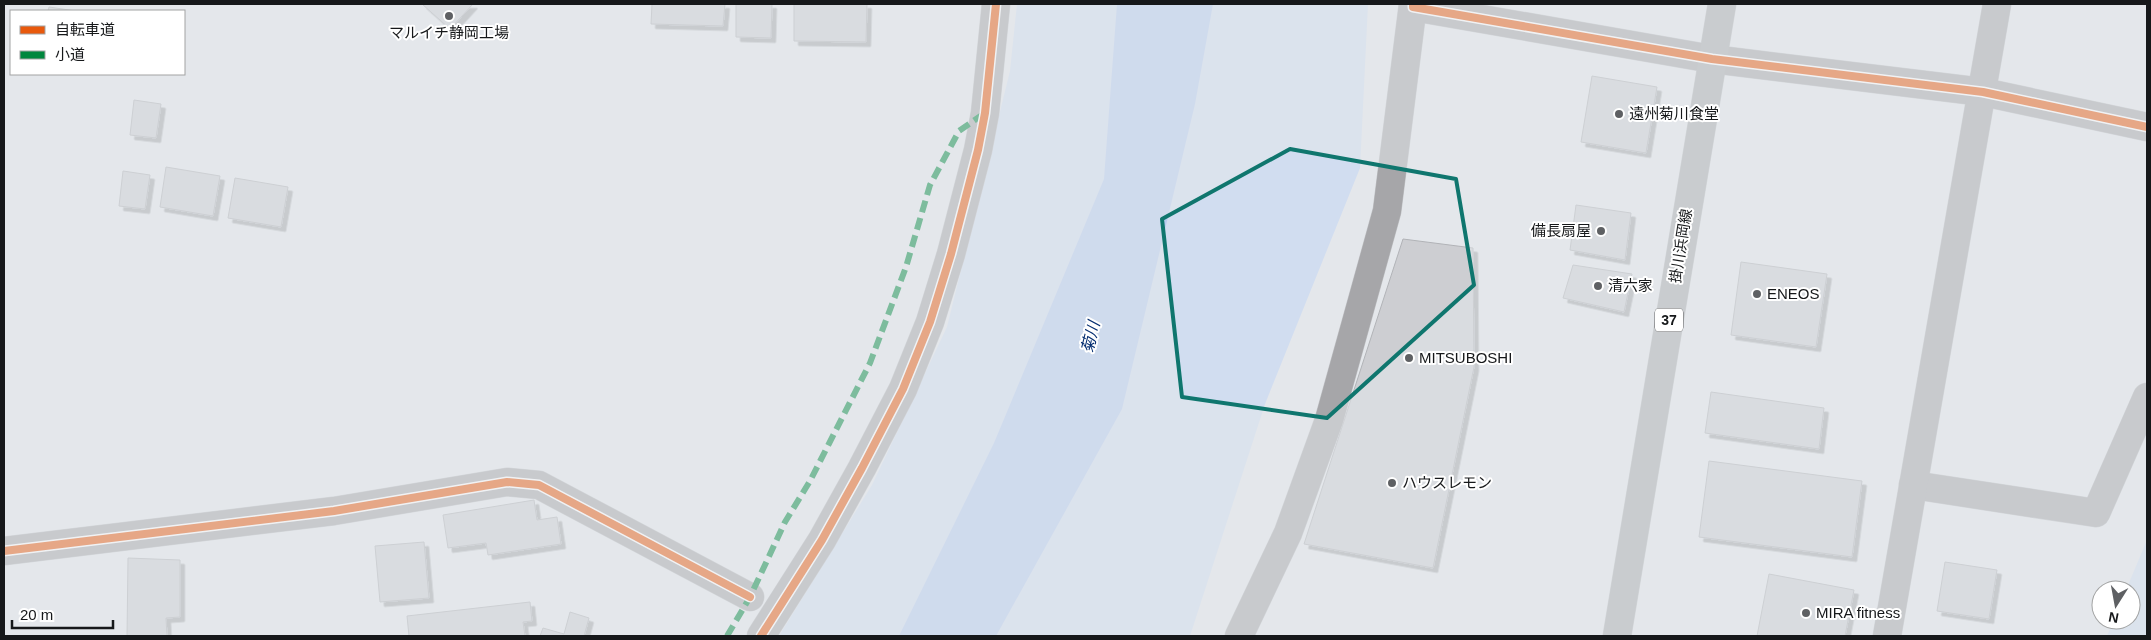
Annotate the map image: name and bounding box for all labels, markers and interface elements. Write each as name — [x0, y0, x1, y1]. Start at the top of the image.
legend — [10, 10, 185, 75]
marker: マルイチ静岡工場 — [443, 10, 455, 22]
text: 自転車道 — [55, 21, 115, 38]
place label: マルイチ静岡工場 — [389, 24, 509, 41]
text: 小道 — [55, 46, 85, 63]
place label: 遠州菊川食堂 — [1629, 105, 1719, 122]
marker: 遠州菊川食堂 — [1613, 108, 1625, 120]
street label: 掛川浜岡線 — [1666, 208, 1695, 284]
place label: 備長扇屋 — [1531, 222, 1591, 239]
marker: 備長扇屋 — [1595, 225, 1607, 237]
place label: 清六家 — [1608, 277, 1653, 294]
marker: 清六家 — [1592, 280, 1604, 292]
place label: ENEOS — [1767, 285, 1820, 302]
marker: ENEOS — [1751, 288, 1763, 300]
road number: 37 — [1655, 308, 1683, 332]
water label: 菊川 — [1078, 318, 1103, 355]
place label: MITSUBOSHI — [1419, 349, 1512, 366]
marker: MITSUBOSHI — [1403, 352, 1415, 364]
place label: ハウスレモン — [1402, 474, 1492, 491]
marker: ハウスレモン — [1386, 477, 1398, 489]
north arrow — [2091, 580, 2141, 630]
scale bar — [12, 598, 114, 630]
place label: MIRA fitness — [1816, 604, 1900, 621]
text: 20 m — [20, 606, 53, 623]
marker: MIRA fitness — [1800, 607, 1812, 619]
text: N — [2107, 609, 2120, 627]

